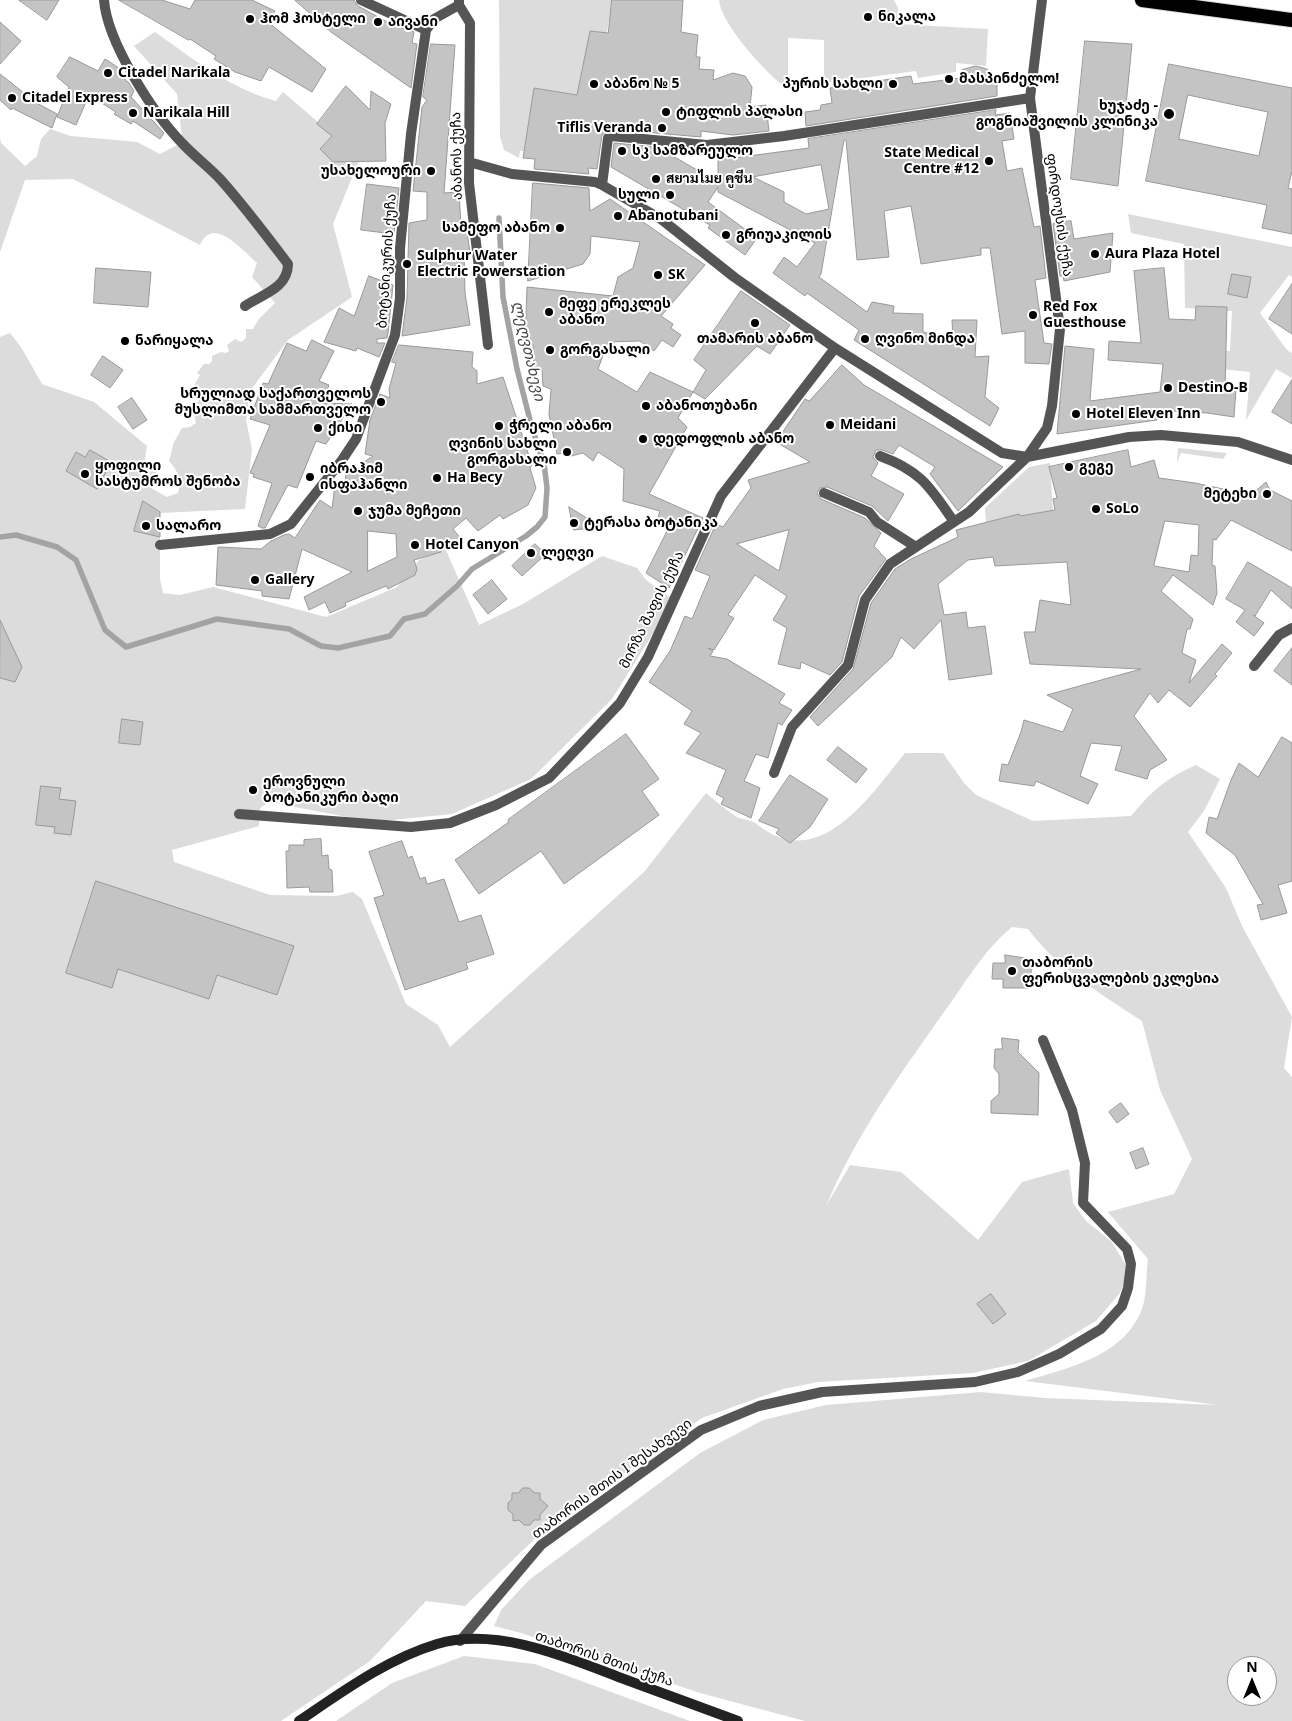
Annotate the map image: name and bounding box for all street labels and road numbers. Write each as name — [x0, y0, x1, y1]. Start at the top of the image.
street label: აბანოს ქუჩა — [448, 112, 466, 200]
street label: ფირდოუსის ქუჩა — [1042, 152, 1076, 278]
street label: ბოტანიკურის ქუჩა — [374, 193, 400, 329]
street label: მირზა შაფის ქუჩა — [616, 549, 688, 671]
street label: თაბორის მთის I შესახვევი — [529, 1415, 695, 1543]
street label: თაბორის მთის ქუჩა — [533, 1627, 675, 1691]

